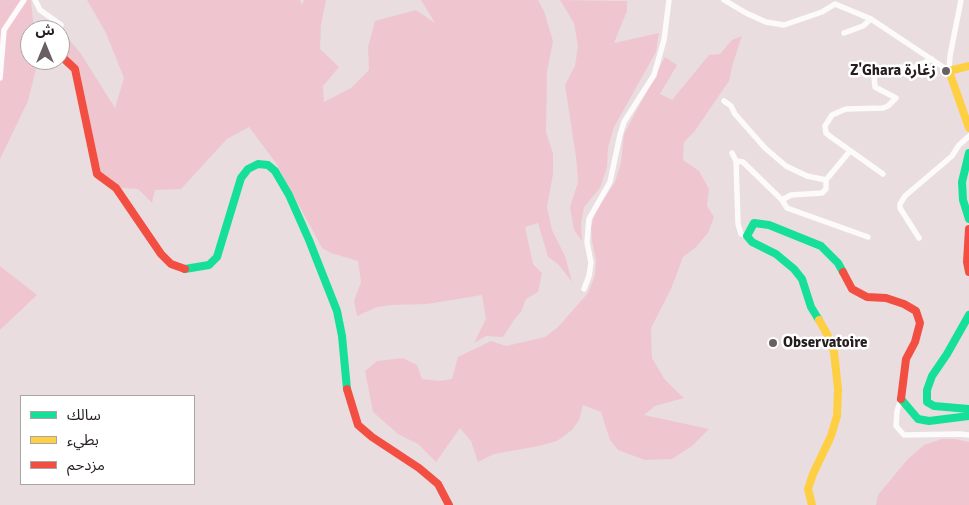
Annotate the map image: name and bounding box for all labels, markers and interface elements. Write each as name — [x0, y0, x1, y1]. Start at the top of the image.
north arrow — [20, 20, 70, 70]
text: ش — [35, 22, 55, 39]
place label: Z'Ghara زغارة — [850, 62, 936, 80]
marker: Z'Ghara زغارة — [940, 65, 952, 77]
place label: Observatoire — [783, 334, 867, 352]
marker: Observatoire — [767, 337, 779, 349]
legend — [20, 395, 195, 485]
text: سالك — [67, 406, 101, 424]
text: بطيء — [67, 431, 99, 449]
text: مزدحم — [67, 456, 105, 474]

